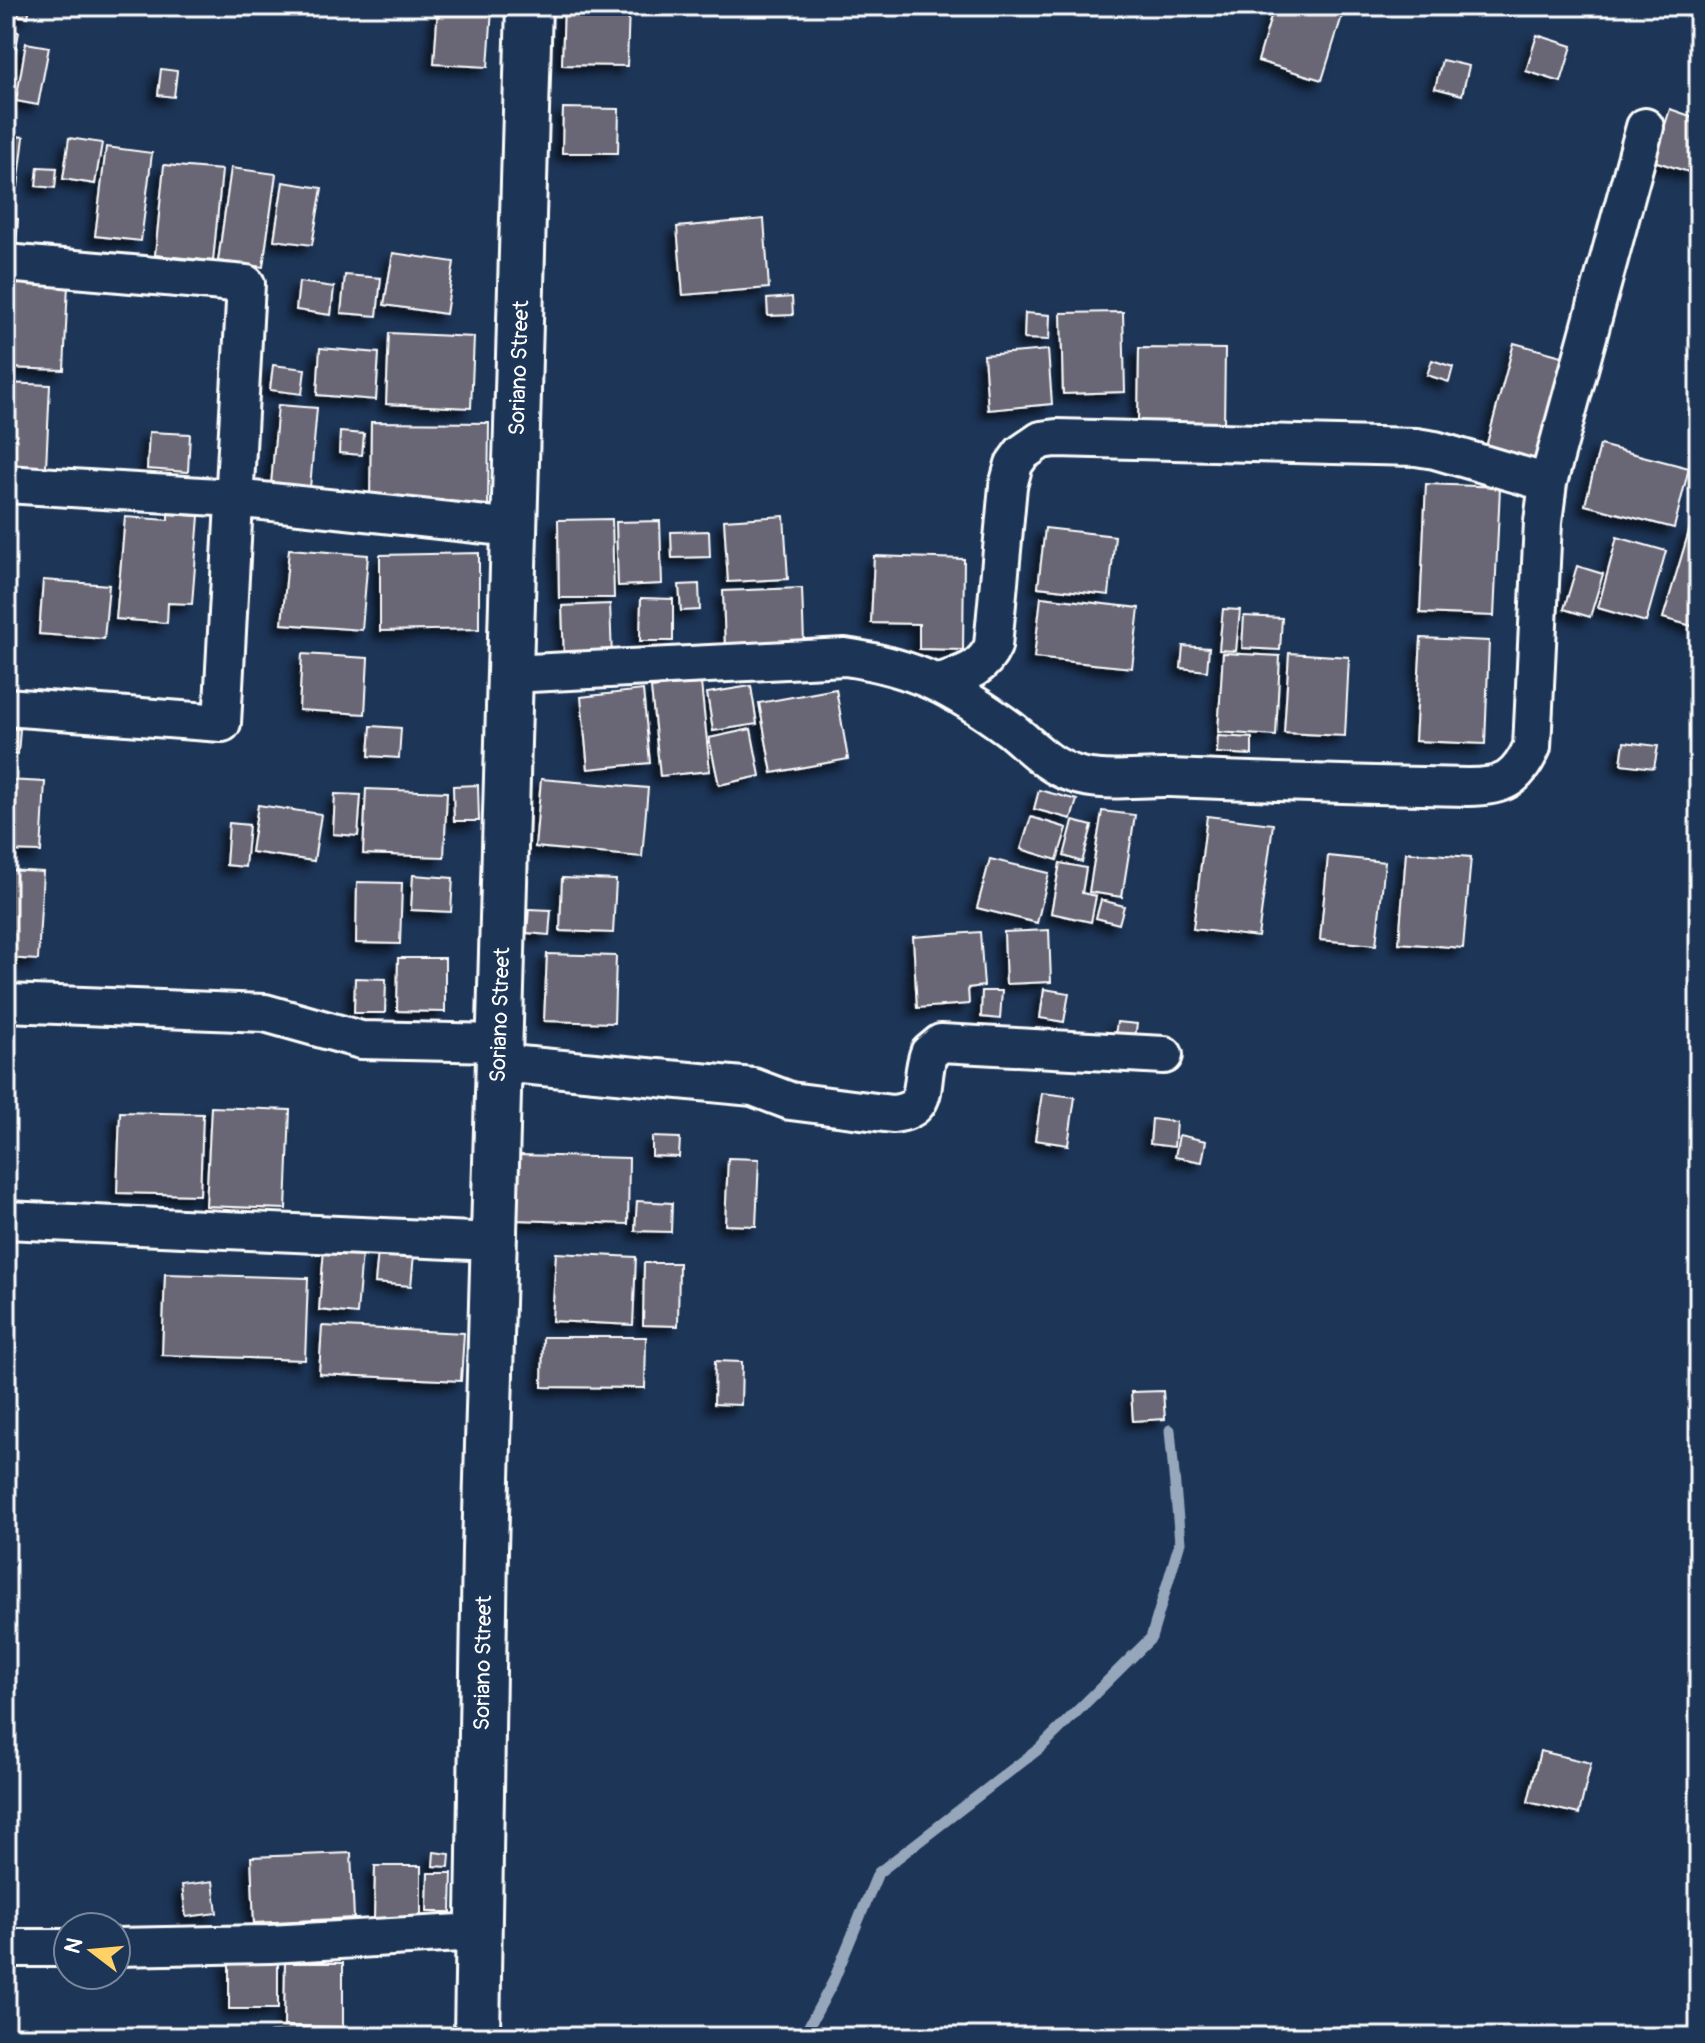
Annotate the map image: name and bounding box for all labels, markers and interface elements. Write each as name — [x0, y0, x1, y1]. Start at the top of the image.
street label: Soriano Street — [503, 300, 535, 436]
street label: Soriano Street — [484, 947, 516, 1083]
street label: Soriano Street — [468, 1595, 498, 1731]
north arrow — [52, 1911, 132, 1991]
text: N — [58, 1935, 89, 1957]

